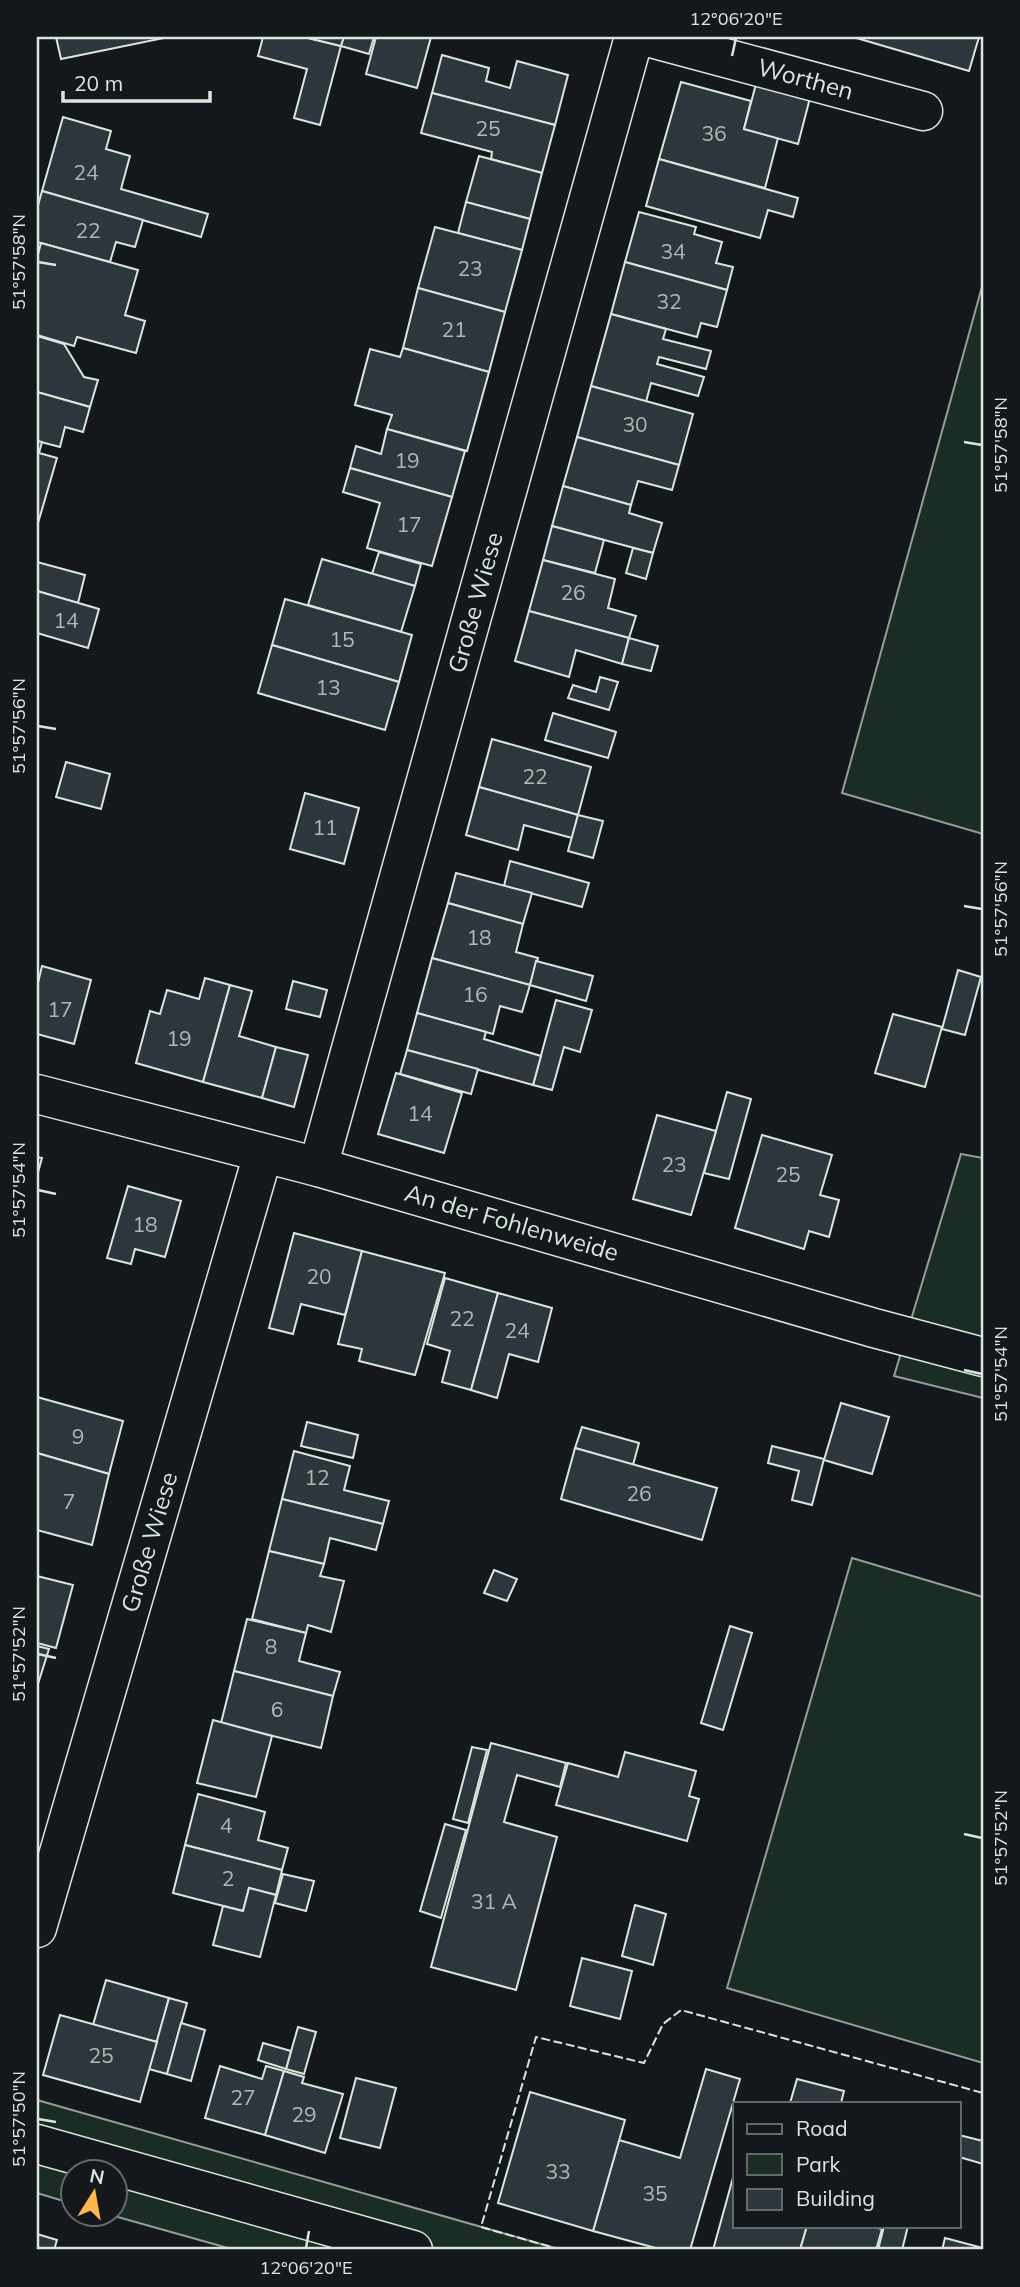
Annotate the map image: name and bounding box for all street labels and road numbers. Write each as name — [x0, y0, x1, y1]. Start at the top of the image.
street label: Worthen — [754, 51, 857, 106]
street label: Große Wiese — [441, 529, 509, 676]
street label: An der Fohlenweide — [402, 1177, 622, 1267]
street label: Große Wiese — [114, 1468, 183, 1616]

